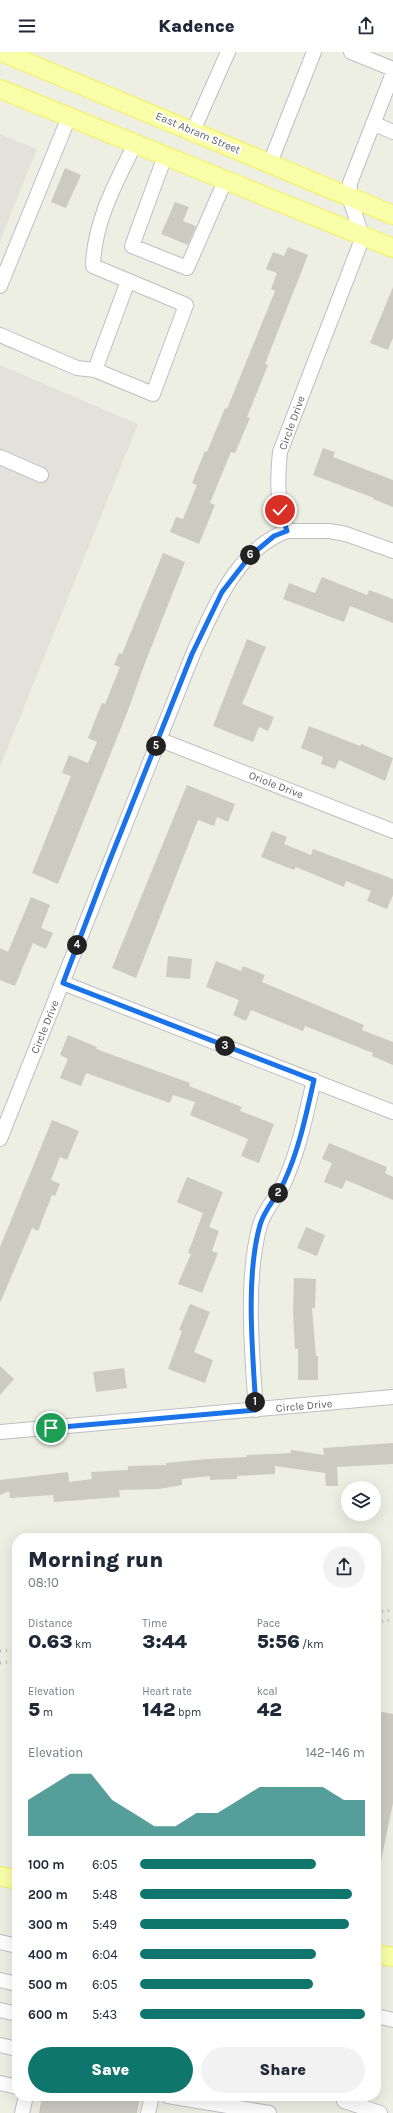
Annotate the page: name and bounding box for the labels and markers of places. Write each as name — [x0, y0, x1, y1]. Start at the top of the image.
pin — [263, 493, 297, 527]
pin: 6 — [240, 545, 260, 565]
pin: 5 — [146, 736, 166, 756]
pin: 4 — [67, 935, 87, 955]
pin: 3 — [215, 1036, 235, 1056]
pin: 2 — [268, 1183, 288, 1203]
pin: 1 — [245, 1392, 265, 1412]
pin — [34, 1411, 68, 1445]

